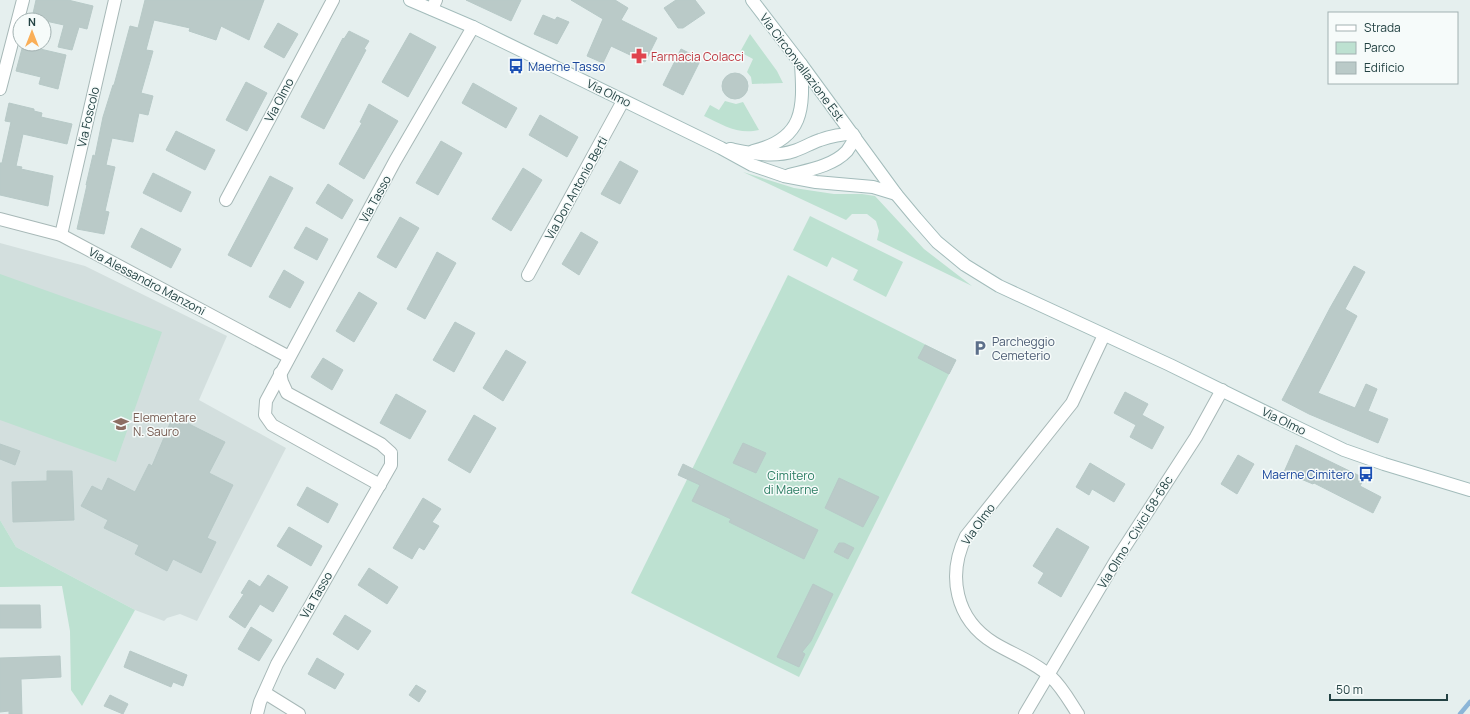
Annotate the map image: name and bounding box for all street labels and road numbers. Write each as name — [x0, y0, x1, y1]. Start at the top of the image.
street label: Via Circonvallazione Est — [756, 10, 848, 124]
street label: Via Olmo — [260, 75, 298, 125]
street label: Via Olmo — [584, 75, 634, 111]
street label: Via Foscolo — [73, 85, 103, 149]
street label: Via Don Antonio Berti — [541, 133, 611, 243]
street label: Via Tasso — [355, 172, 395, 226]
street label: Via Alessandro Manzoni — [86, 243, 208, 319]
street label: Via Olmo — [1259, 403, 1309, 439]
street label: Via Olmo - Civici 68-68c — [1093, 472, 1177, 592]
street label: Via Olmo — [957, 500, 999, 548]
street label: Via Tasso — [296, 568, 336, 622]

